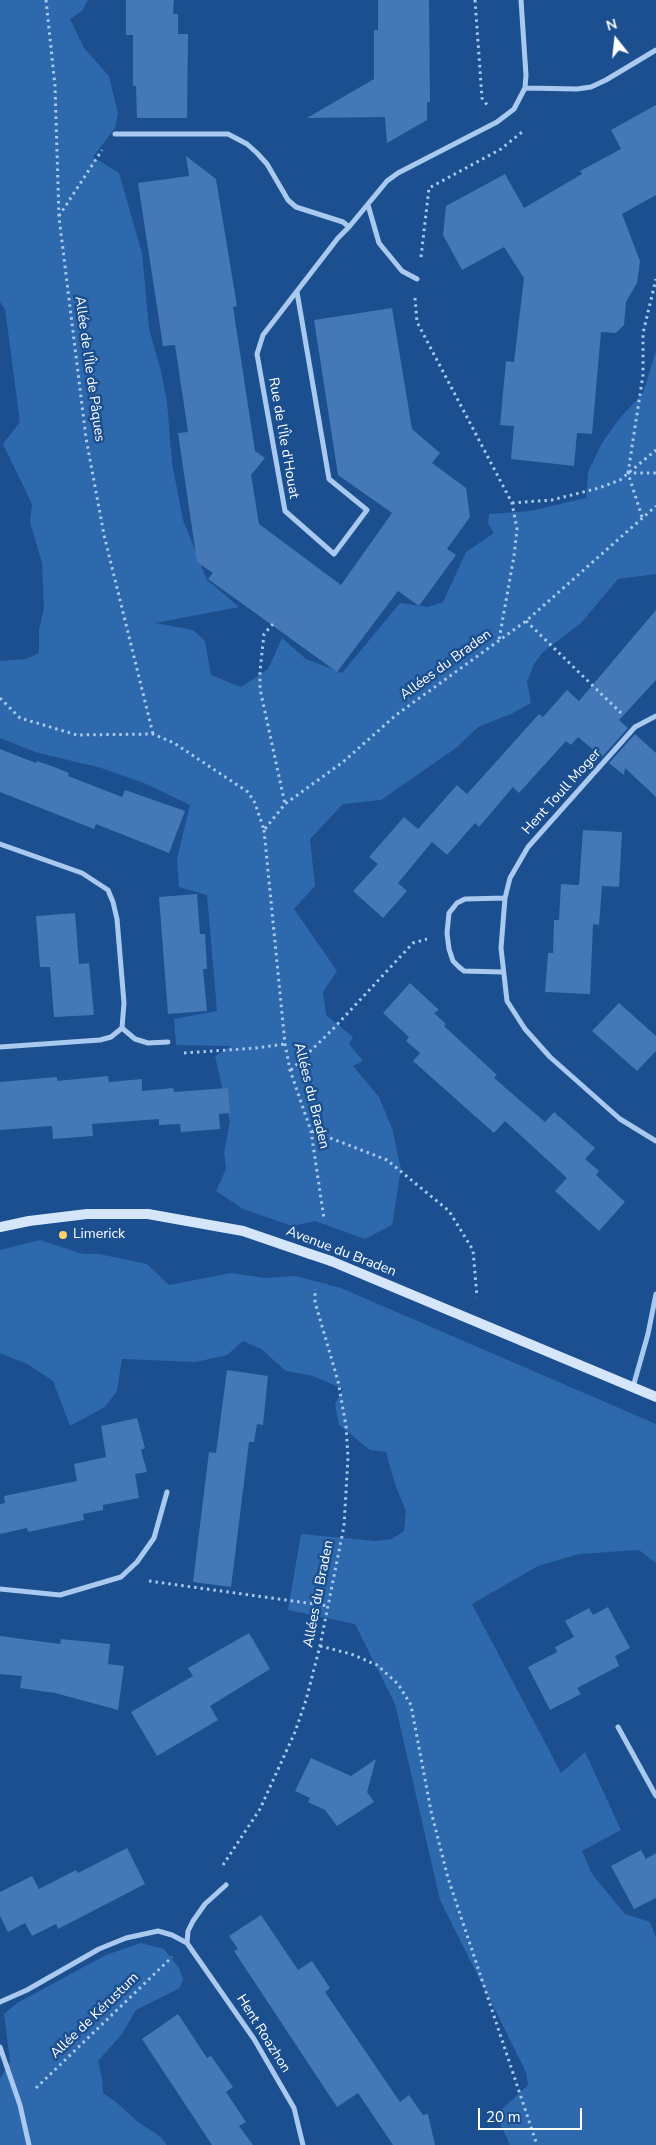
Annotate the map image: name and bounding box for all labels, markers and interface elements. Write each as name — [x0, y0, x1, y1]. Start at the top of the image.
north arrow — [591, 15, 641, 65]
text: N — [604, 15, 619, 36]
street label: Allée de l'Île de Pâques — [70, 295, 108, 443]
street label: Rue de l'Île d'Houat — [264, 376, 302, 500]
street label: Allées du Braden — [397, 626, 495, 704]
street label: Hent Toull Moger — [519, 746, 605, 838]
street label: Allées du Braden — [290, 1041, 332, 1151]
street label: Avenue du Braden — [284, 1223, 398, 1281]
place label: Limerick — [73, 1227, 125, 1243]
marker: Limerick — [57, 1229, 69, 1241]
street label: Allées du Braden — [300, 1539, 338, 1649]
street label: Allée de Kérustum — [47, 1970, 143, 2062]
street label: Hent Roazhon — [232, 1992, 294, 2076]
scale bar — [481, 2098, 585, 2130]
text: 20 m — [486, 2107, 521, 2127]

